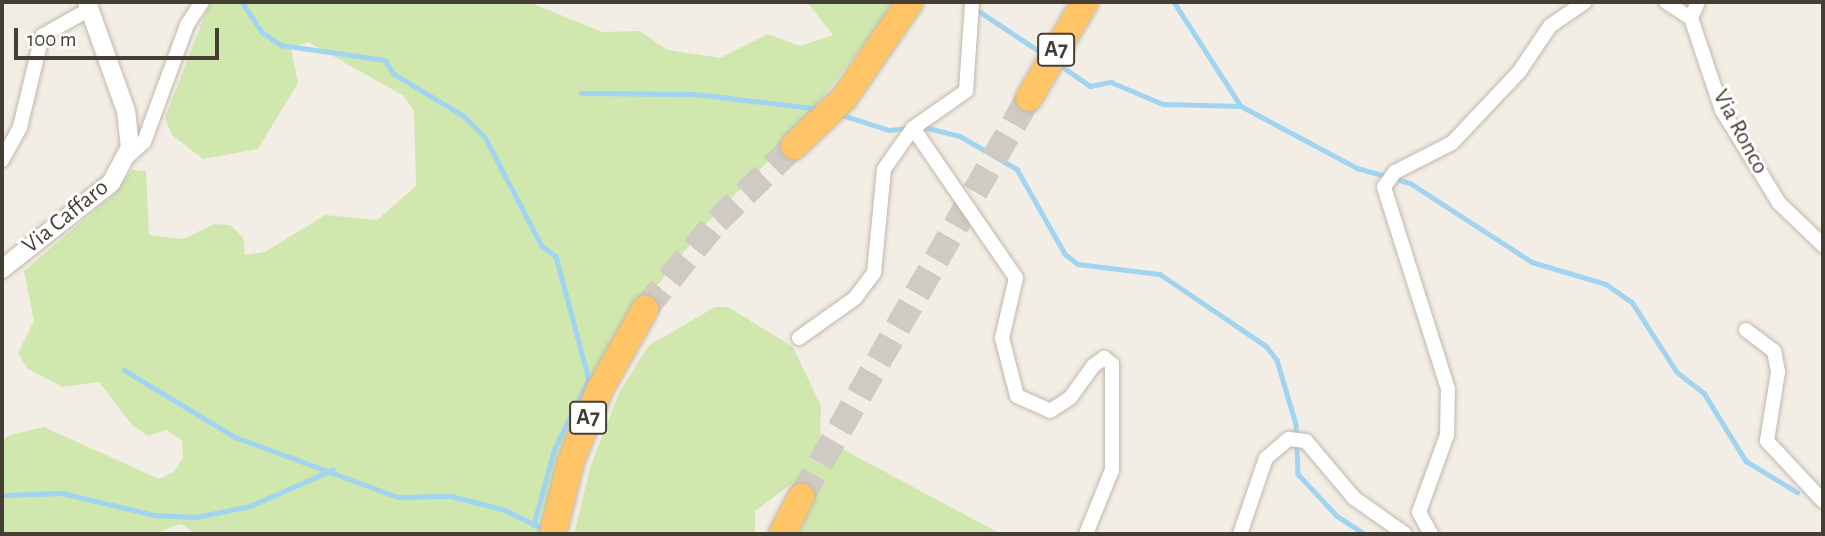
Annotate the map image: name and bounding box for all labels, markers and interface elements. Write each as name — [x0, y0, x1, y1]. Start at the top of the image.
scale bar — [18, 14, 222, 58]
text: 100 m — [27, 29, 77, 50]
road number: A7 — [1037, 31, 1075, 70]
street label: Via Ronco — [1706, 85, 1774, 179]
street label: Via Caffaro — [17, 174, 115, 260]
road number: A7 — [569, 398, 607, 438]

